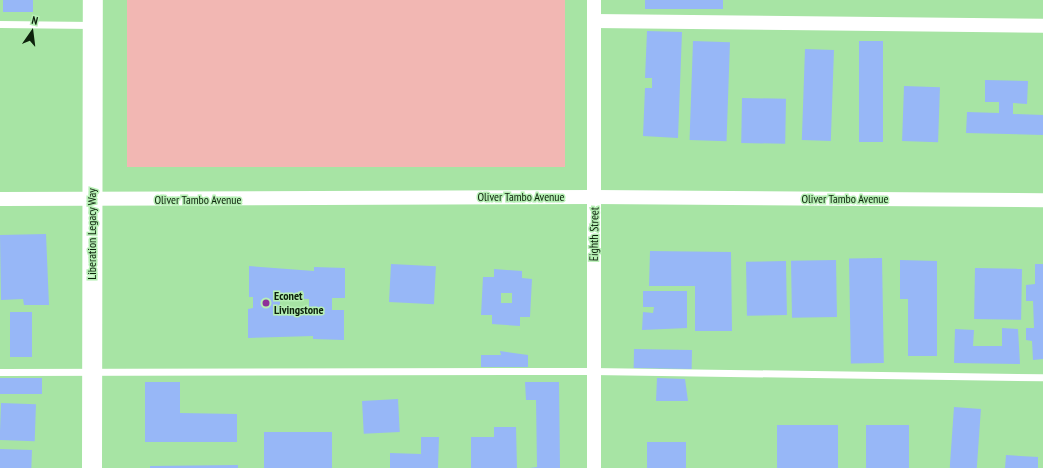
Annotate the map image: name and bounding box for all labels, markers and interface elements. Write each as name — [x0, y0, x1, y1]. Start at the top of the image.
north arrow — [12, 12, 52, 52]
text: N — [30, 13, 39, 28]
street label: Liberation Legacy Way — [85, 188, 99, 280]
street label: Oliver Tambo Avenue — [477, 190, 565, 204]
street label: Oliver Tambo Avenue — [801, 192, 889, 206]
street label: Oliver Tambo Avenue — [154, 193, 242, 207]
street label: Eighth Street — [586, 207, 602, 261]
place label: Econet Livingstone — [274, 289, 324, 317]
marker: Econet Livingstone — [261, 298, 271, 308]

